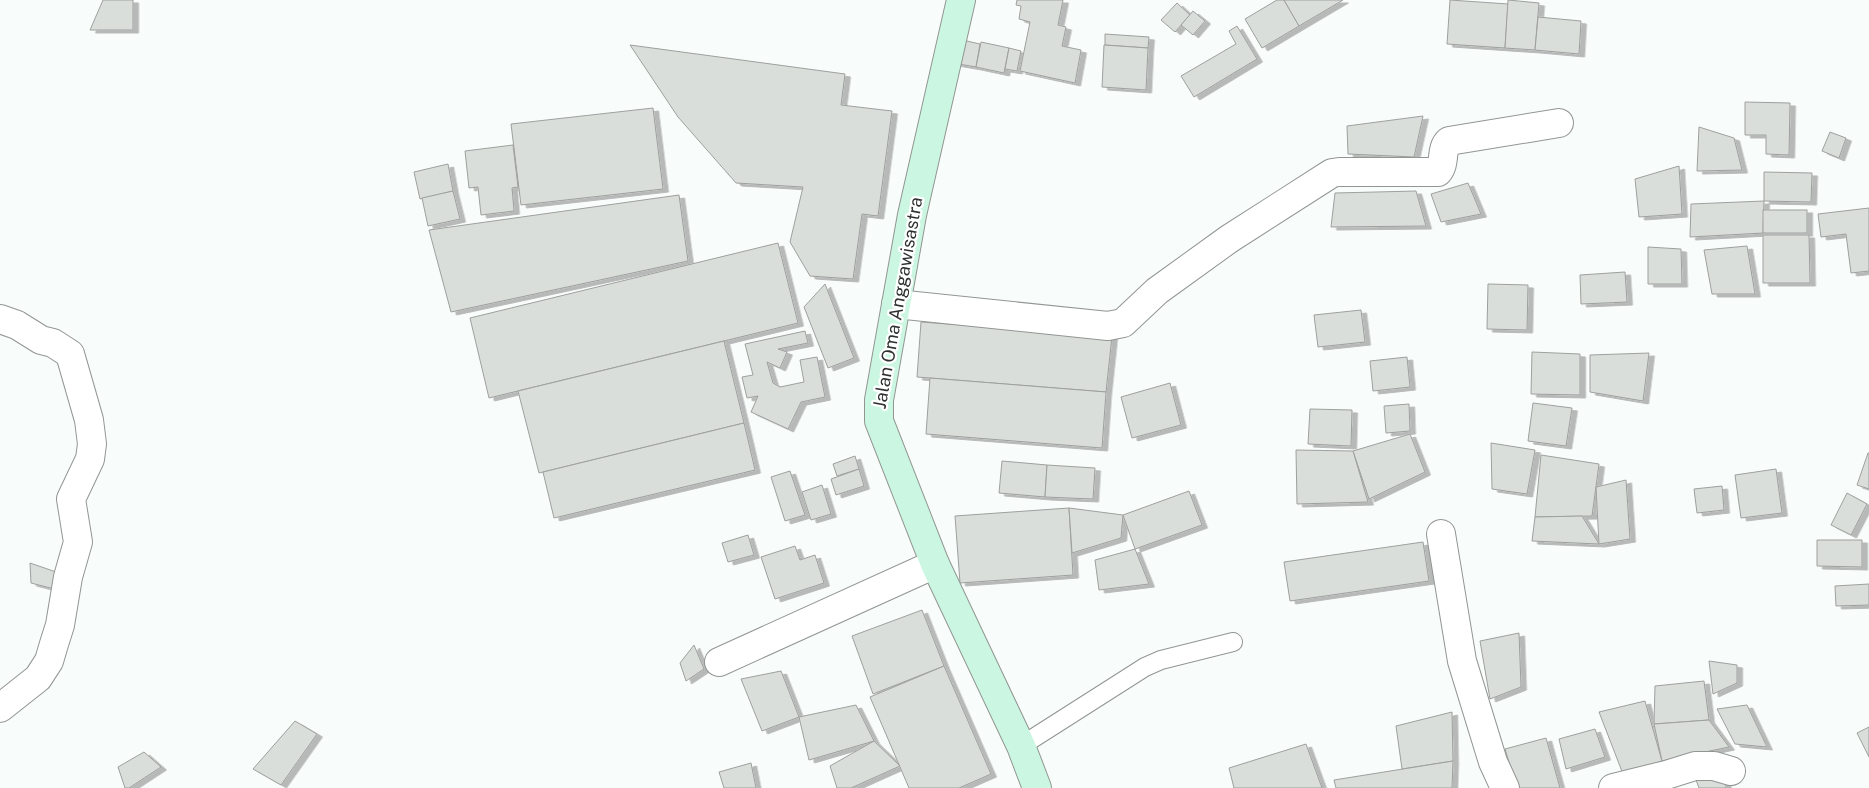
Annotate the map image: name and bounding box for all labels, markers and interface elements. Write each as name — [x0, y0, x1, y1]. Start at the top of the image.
street label: Jalan Oma Anggawisastra — [869, 195, 926, 410]

